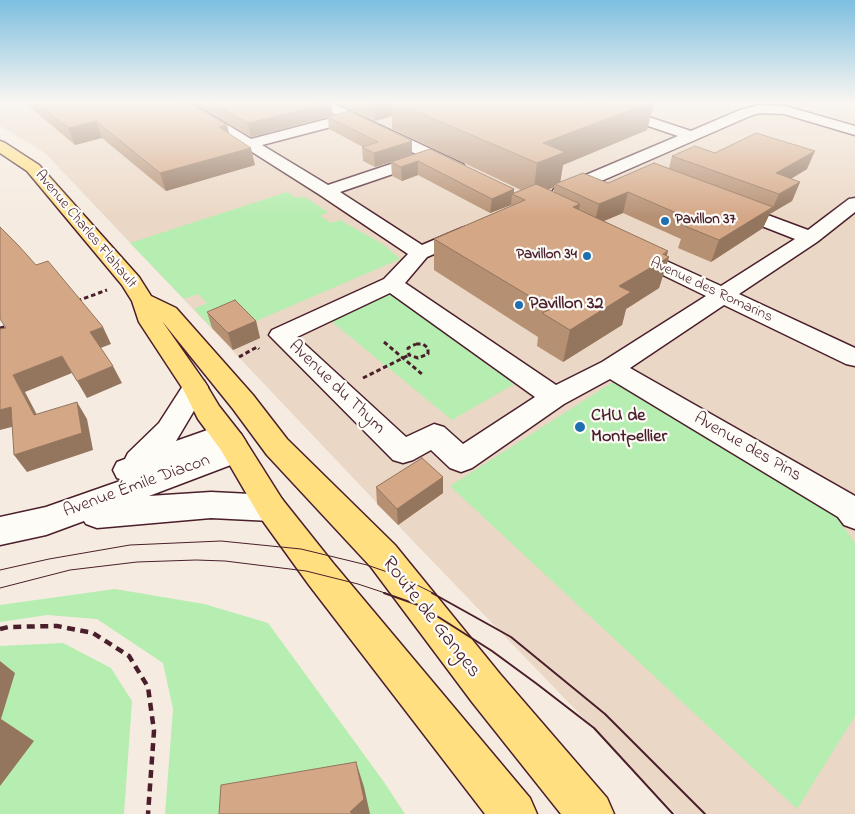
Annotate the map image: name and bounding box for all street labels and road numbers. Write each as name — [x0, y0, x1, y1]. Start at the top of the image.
street label: Avenue Charles Flahault — [30, 167, 140, 293]
street label: Avenue des Romarins — [647, 255, 775, 327]
street label: Avenue du Thym — [283, 336, 389, 440]
street label: Avenue des Pins — [689, 408, 805, 488]
street label: Avenue Émile Diacon — [61, 450, 213, 524]
street label: Route de Ganges — [375, 552, 485, 684]

